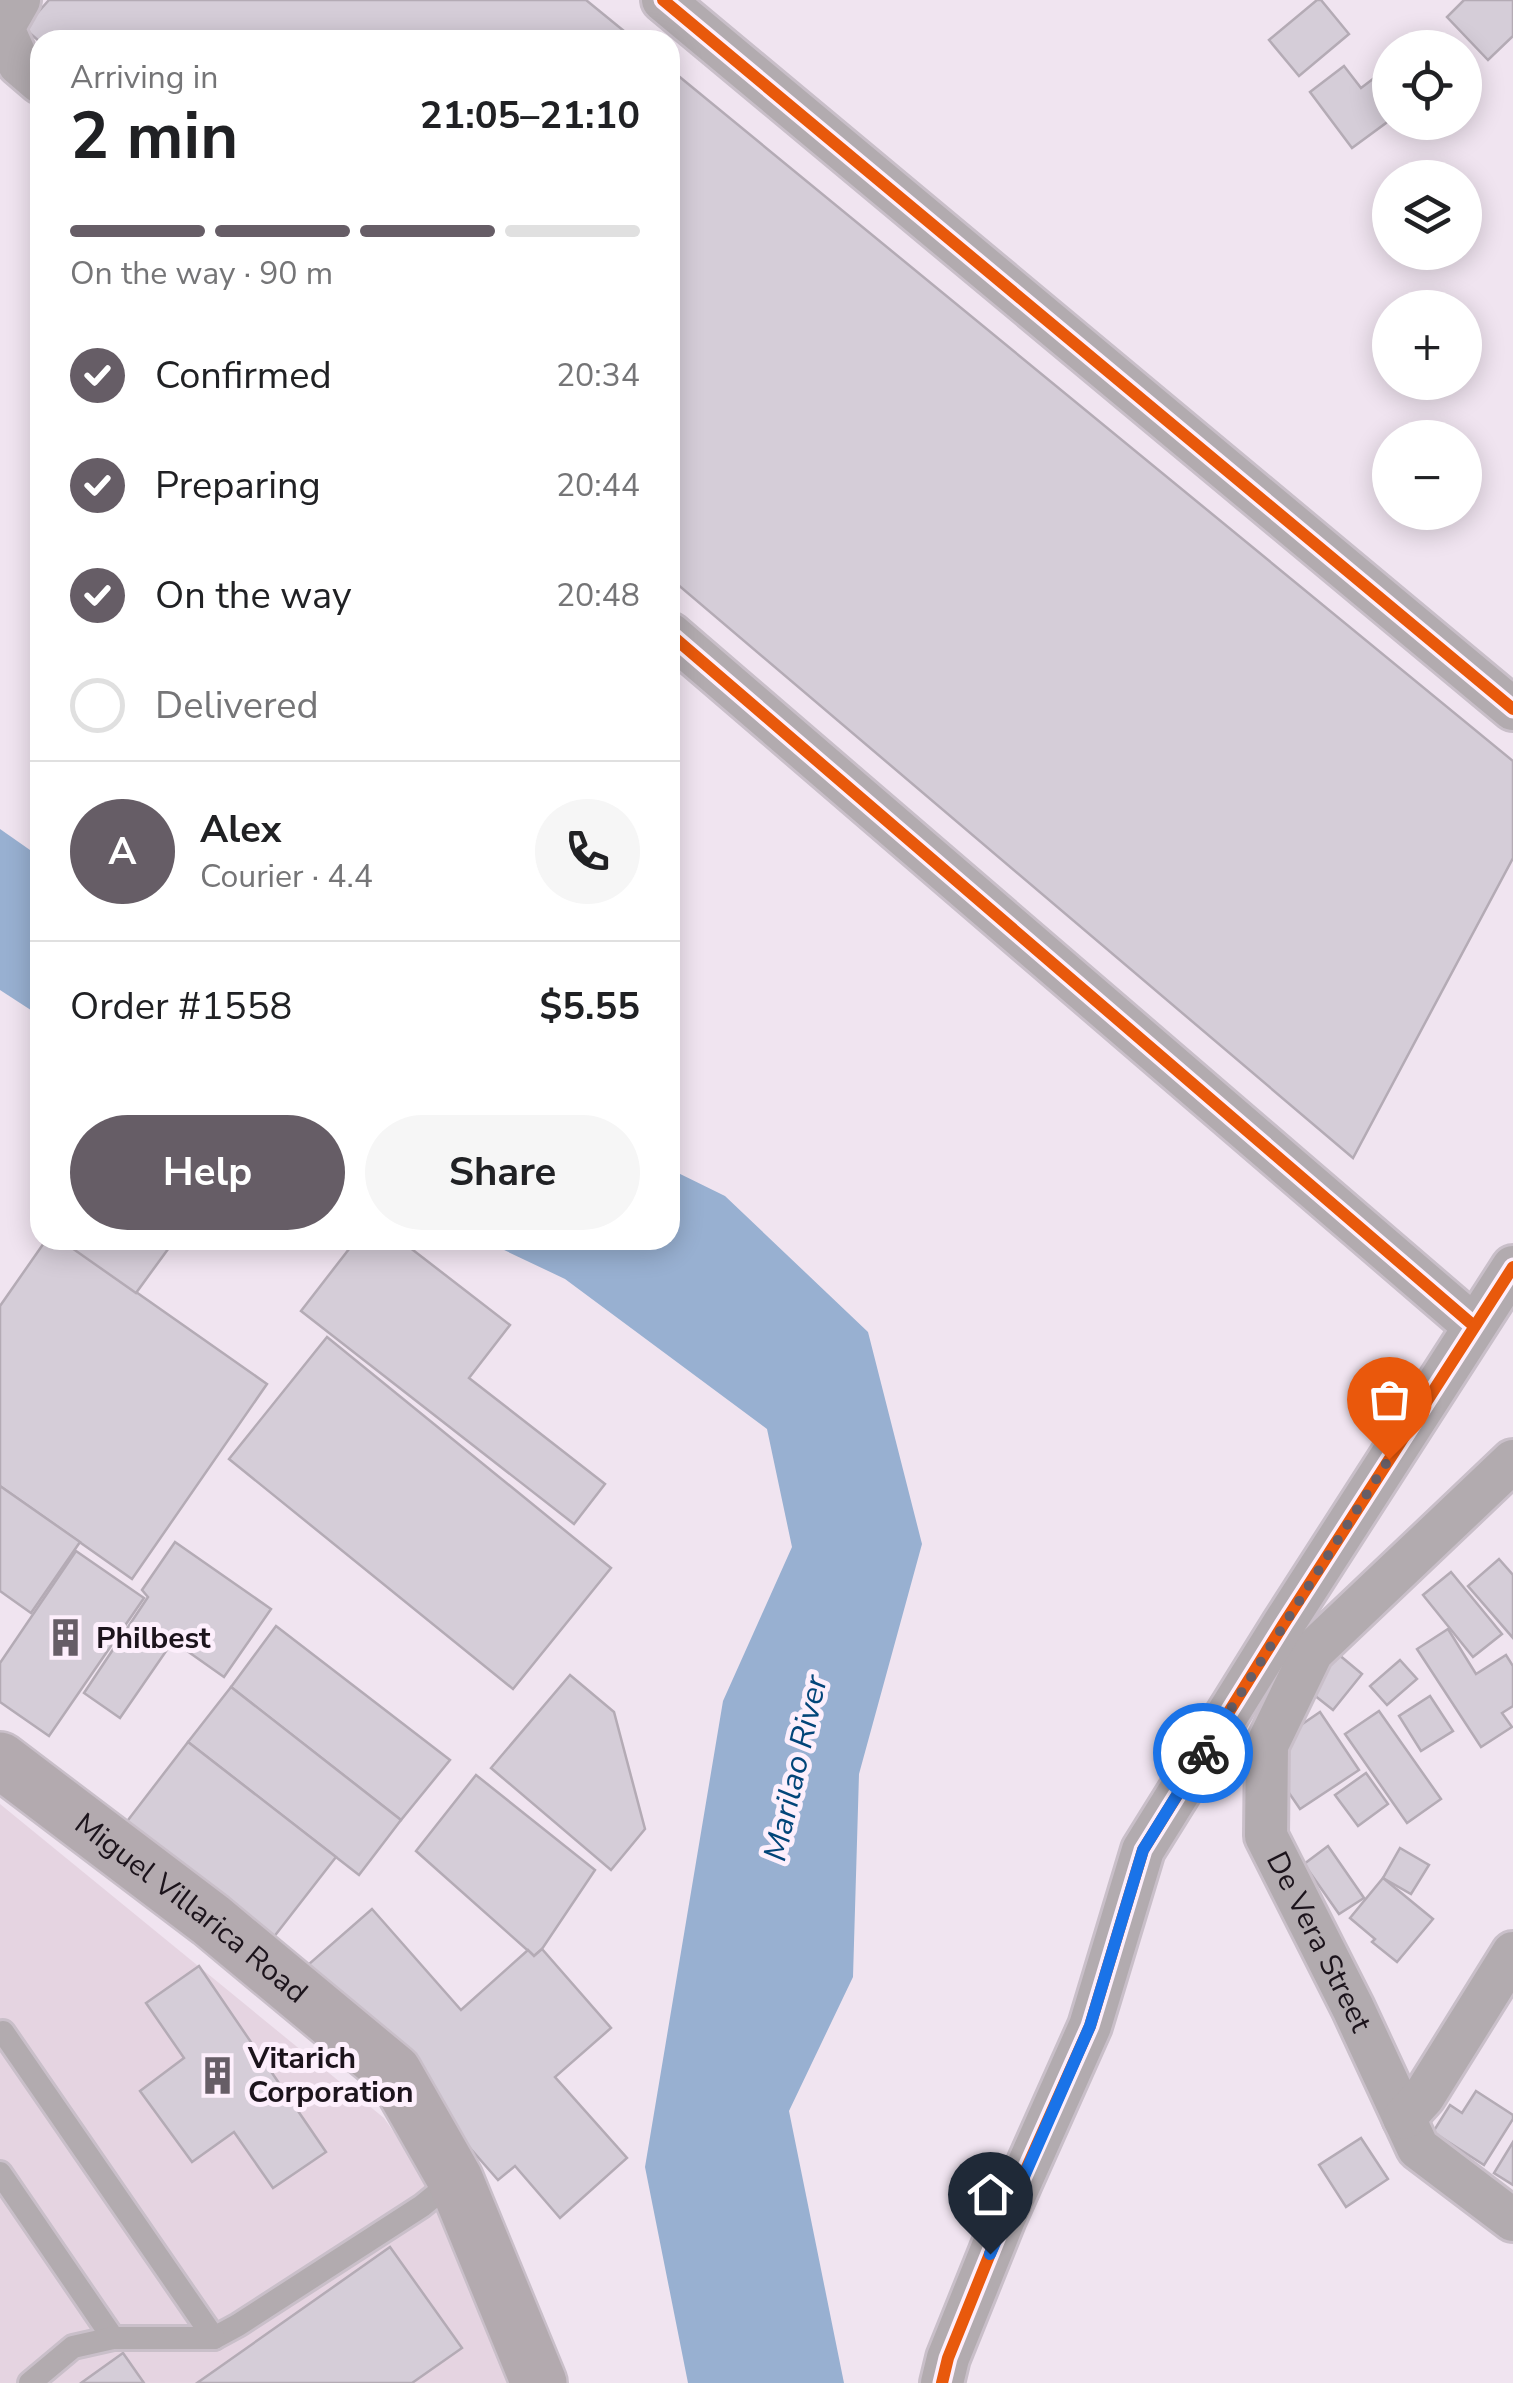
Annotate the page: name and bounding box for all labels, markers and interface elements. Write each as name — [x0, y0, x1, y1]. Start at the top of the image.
map controls — [1372, 30, 1482, 530]
button: locate — [1372, 30, 1482, 140]
text: Arriving in — [70, 56, 218, 99]
text: 21:05–21:10 — [420, 90, 640, 141]
text: 2 min — [70, 92, 238, 181]
button: layers — [1372, 160, 1482, 270]
text: On the way · 90 m — [70, 252, 333, 295]
button: + — [1372, 290, 1482, 400]
icon: check — [70, 348, 125, 403]
text: Confirmed — [155, 350, 332, 401]
text: 20:34 — [556, 354, 640, 397]
button: − — [1372, 420, 1482, 530]
icon: check — [70, 458, 125, 513]
text: Preparing — [155, 460, 321, 511]
text: 20:44 — [556, 464, 640, 507]
icon: check — [70, 568, 125, 623]
text: On the way — [155, 570, 351, 621]
text: 20:48 — [556, 574, 640, 617]
text: Delivered — [155, 680, 319, 731]
button: phone — [535, 799, 640, 904]
text: Alex — [200, 804, 281, 855]
text: A — [108, 826, 137, 877]
text: Courier · 4.4 — [200, 855, 373, 898]
text: Order #1558 — [70, 981, 292, 1032]
text: $5.55 — [539, 981, 640, 1032]
button: Help — [70, 1115, 345, 1230]
button: Share — [365, 1115, 640, 1230]
pin — [1347, 1357, 1432, 1460]
icon: bag — [1362, 1372, 1417, 1427]
building icon: Philbest — [45, 1617, 87, 1659]
place label: Philbest — [96, 1618, 211, 1659]
water label: Marilao River — [753, 1670, 838, 1865]
courier — [1153, 1703, 1253, 1803]
icon: bike — [1176, 1726, 1231, 1781]
street label: Miguel Villarica Road — [66, 1804, 316, 2013]
street label: De Vera Street — [1256, 1845, 1382, 2039]
place label: Vitarich Corporation — [247, 2038, 414, 2113]
building icon: Vitarich Corporation — [197, 2054, 239, 2096]
pin — [948, 2152, 1033, 2255]
icon: home — [963, 2167, 1018, 2222]

